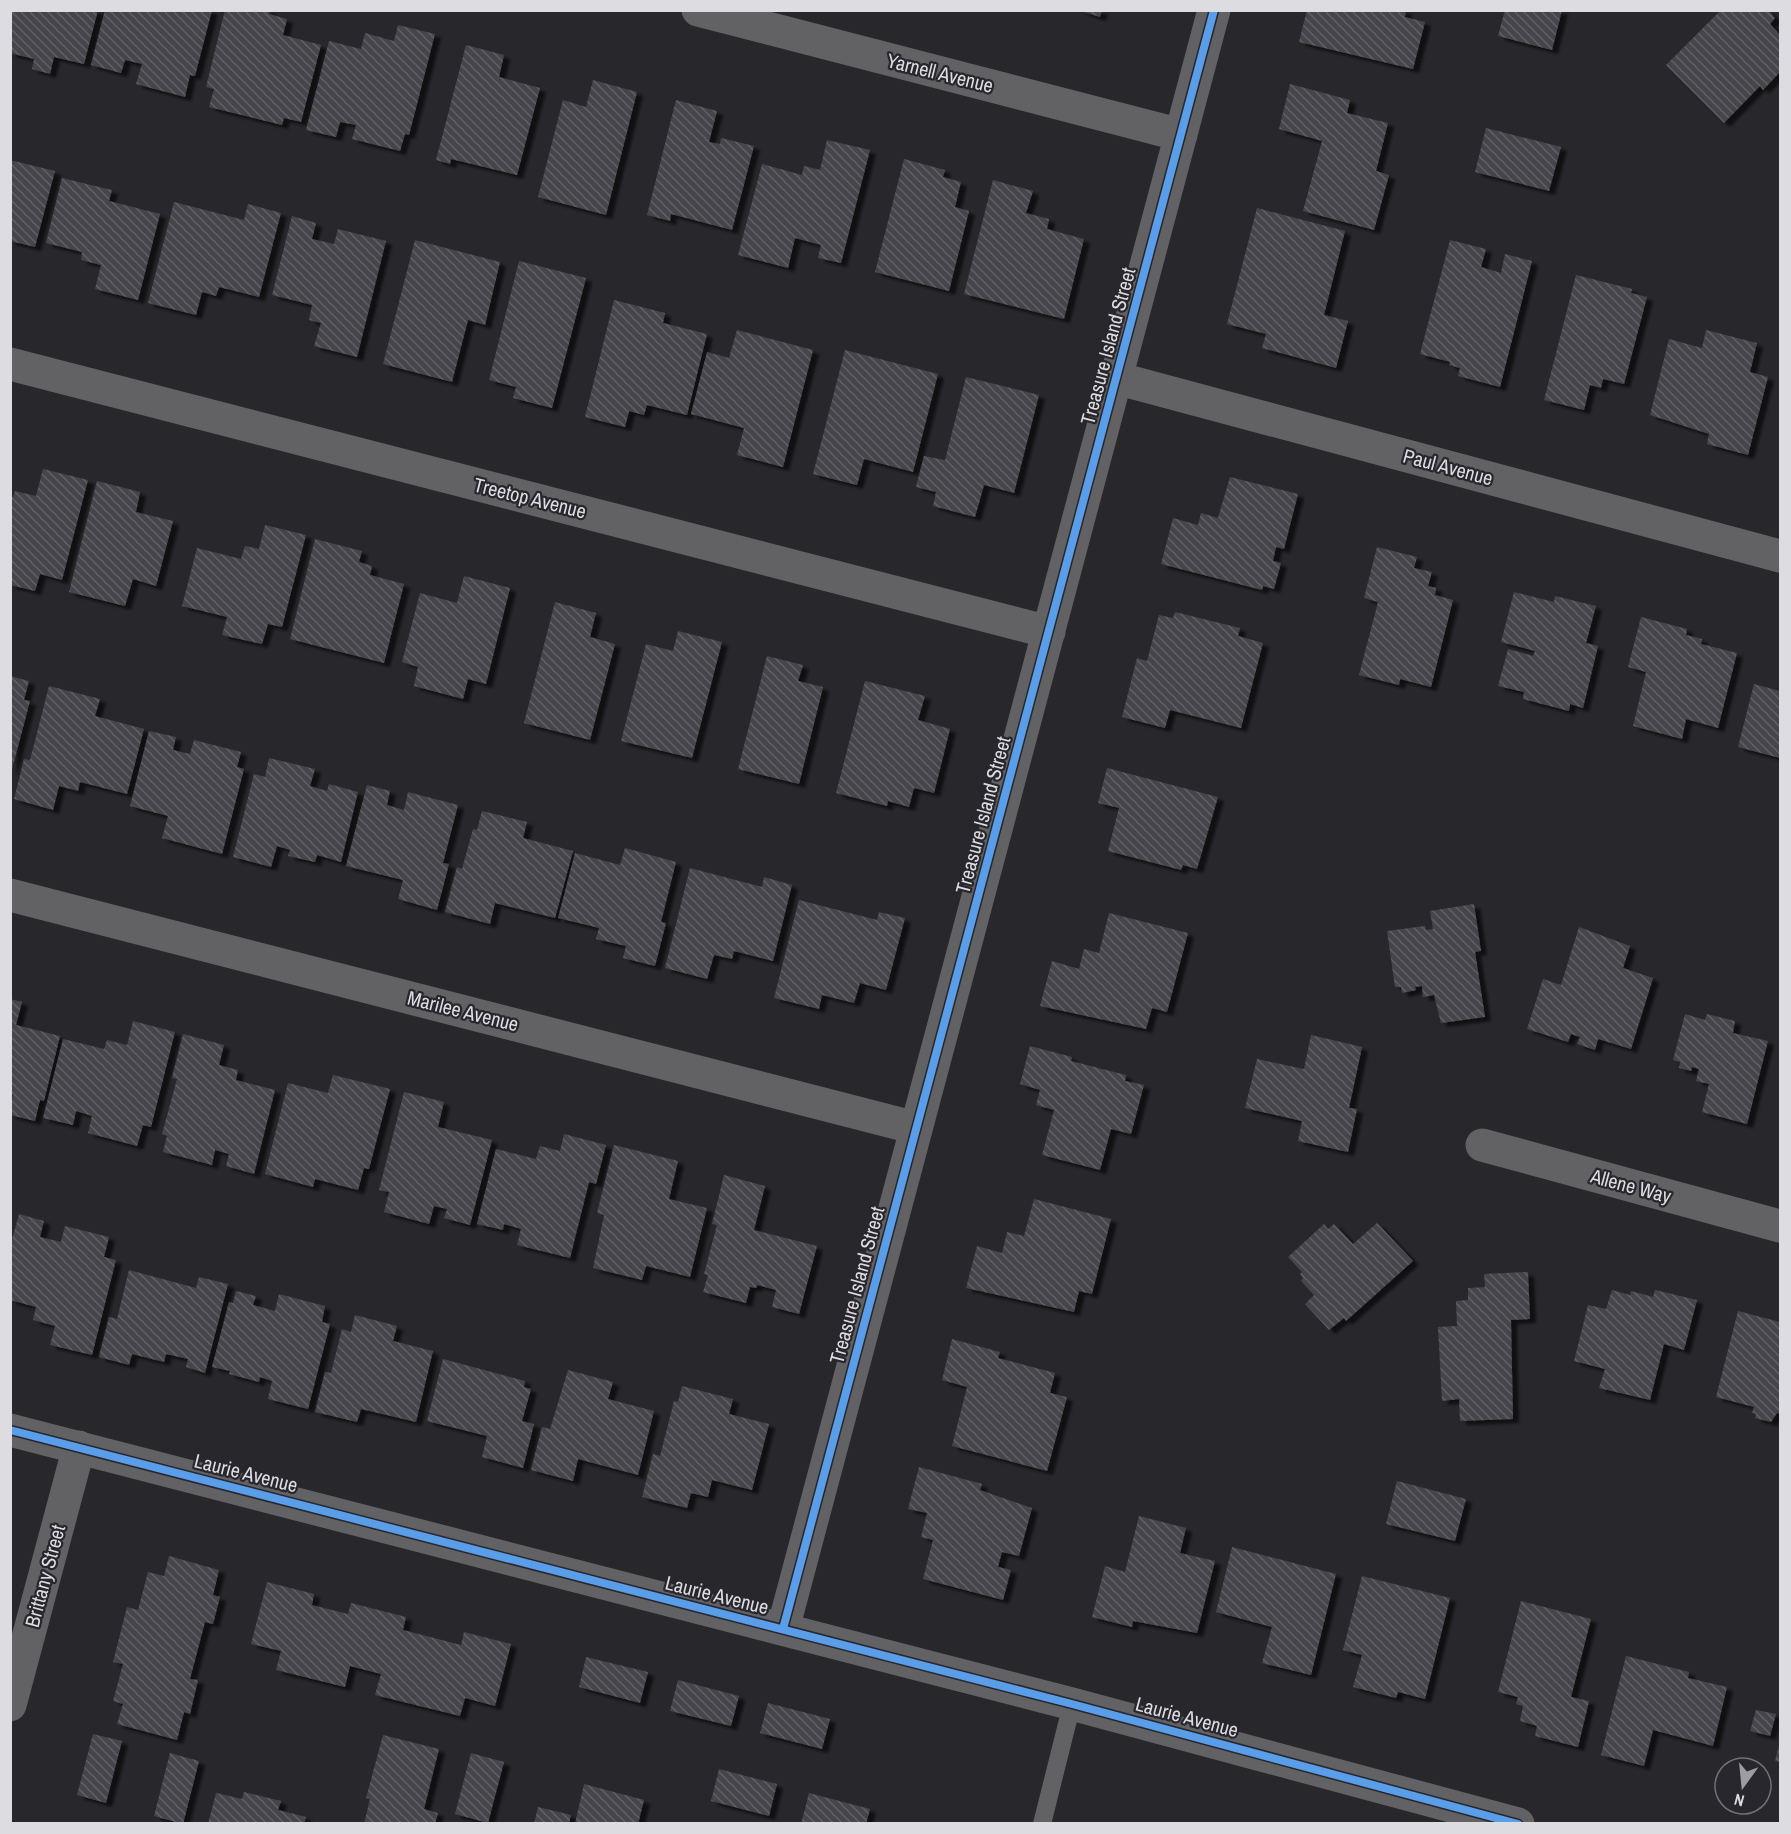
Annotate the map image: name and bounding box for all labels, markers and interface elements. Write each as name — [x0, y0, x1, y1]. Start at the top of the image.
street label: Yarnell Avenue — [884, 46, 996, 99]
street label: Treasure Island Street — [1074, 264, 1142, 427]
street label: Paul Avenue — [1400, 442, 1496, 491]
street label: Treetop Avenue — [471, 471, 589, 525]
street label: Treasure Island Street — [949, 733, 1017, 896]
street label: Marilee Avenue — [405, 984, 522, 1037]
street label: Allene Way — [1587, 1162, 1675, 1209]
street label: Treasure Island Street — [823, 1203, 891, 1366]
street label: Laurie Avenue — [192, 1447, 301, 1498]
street label: Brittany Street — [18, 1521, 71, 1630]
street label: Laurie Avenue — [663, 1569, 772, 1620]
street label: Laurie Avenue — [1133, 1690, 1242, 1743]
north arrow — [1713, 1756, 1773, 1816]
text: N — [1732, 1789, 1747, 1812]

